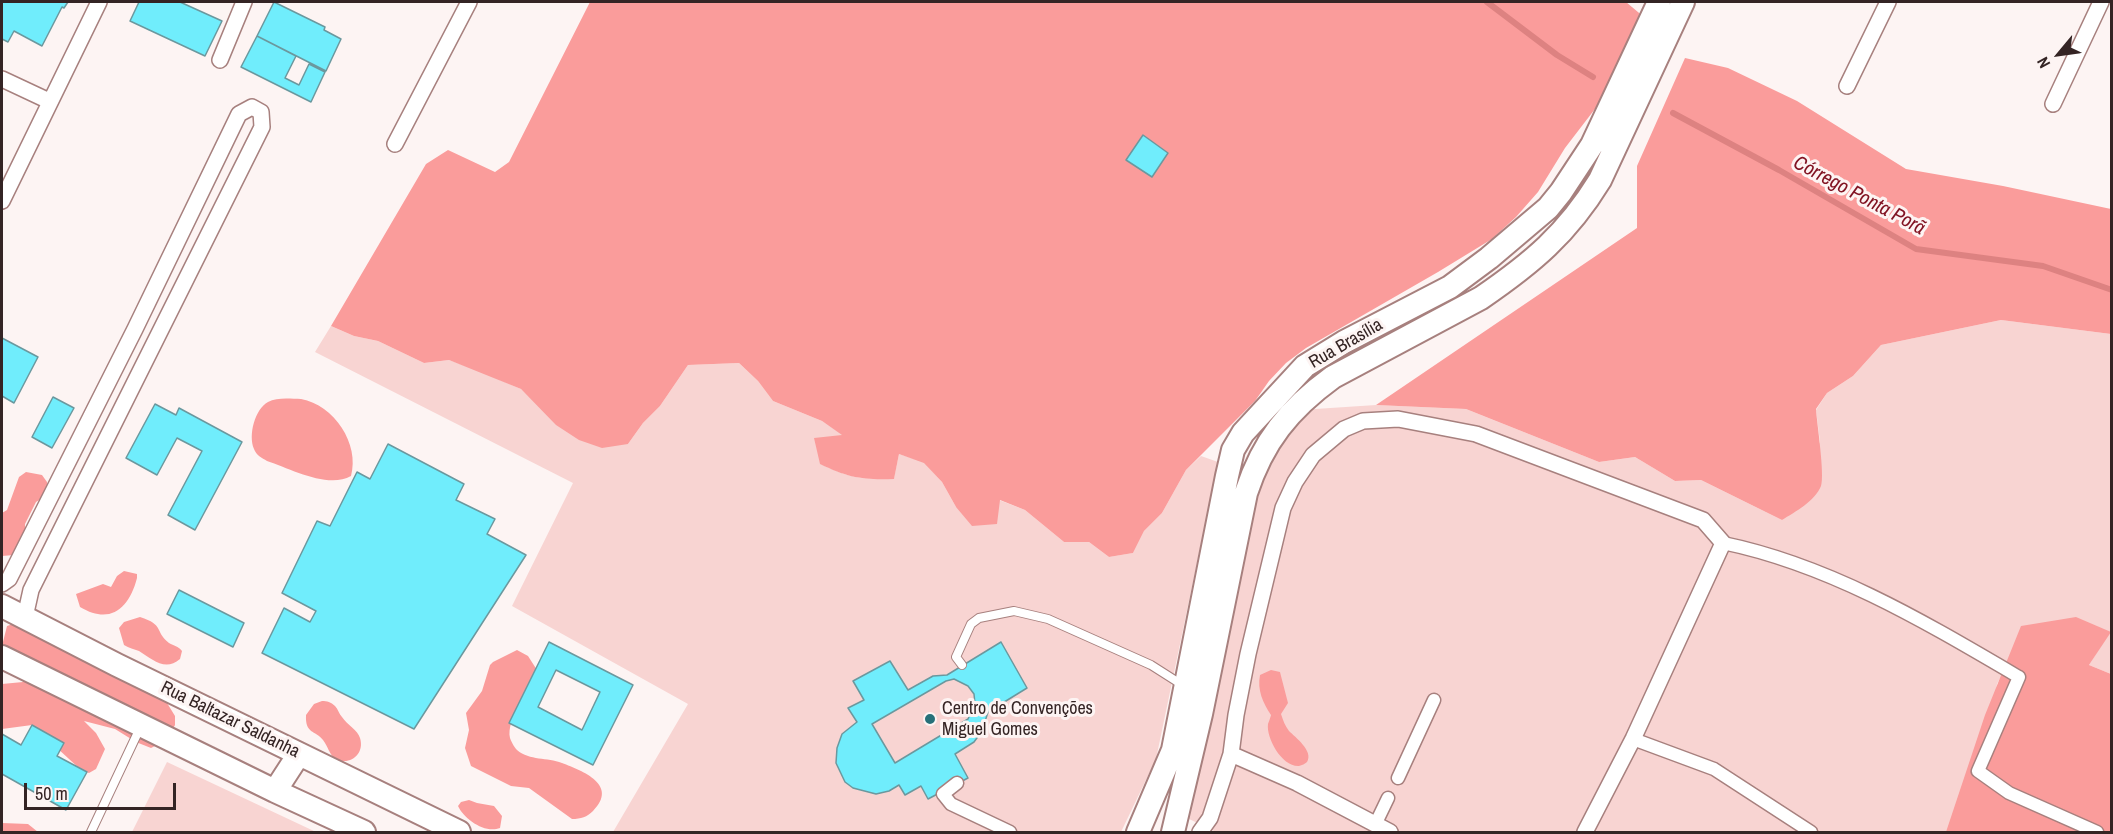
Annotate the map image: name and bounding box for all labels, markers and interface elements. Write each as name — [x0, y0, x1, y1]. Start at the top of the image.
north arrow — [2029, 24, 2089, 84]
text: N — [2031, 53, 2055, 72]
water label: Córrego Ponta Porã — [1789, 151, 1929, 241]
street label: Rua Brasília — [1305, 314, 1387, 374]
street label: Rua Baltazar Saldanha — [157, 677, 303, 763]
place label: Centro de Convenções Miguel Gomes — [942, 698, 1093, 740]
marker: Centro de Convenções Miguel Gomes — [923, 712, 937, 726]
scale bar — [27, 771, 178, 809]
text: 50 m — [35, 781, 68, 806]

